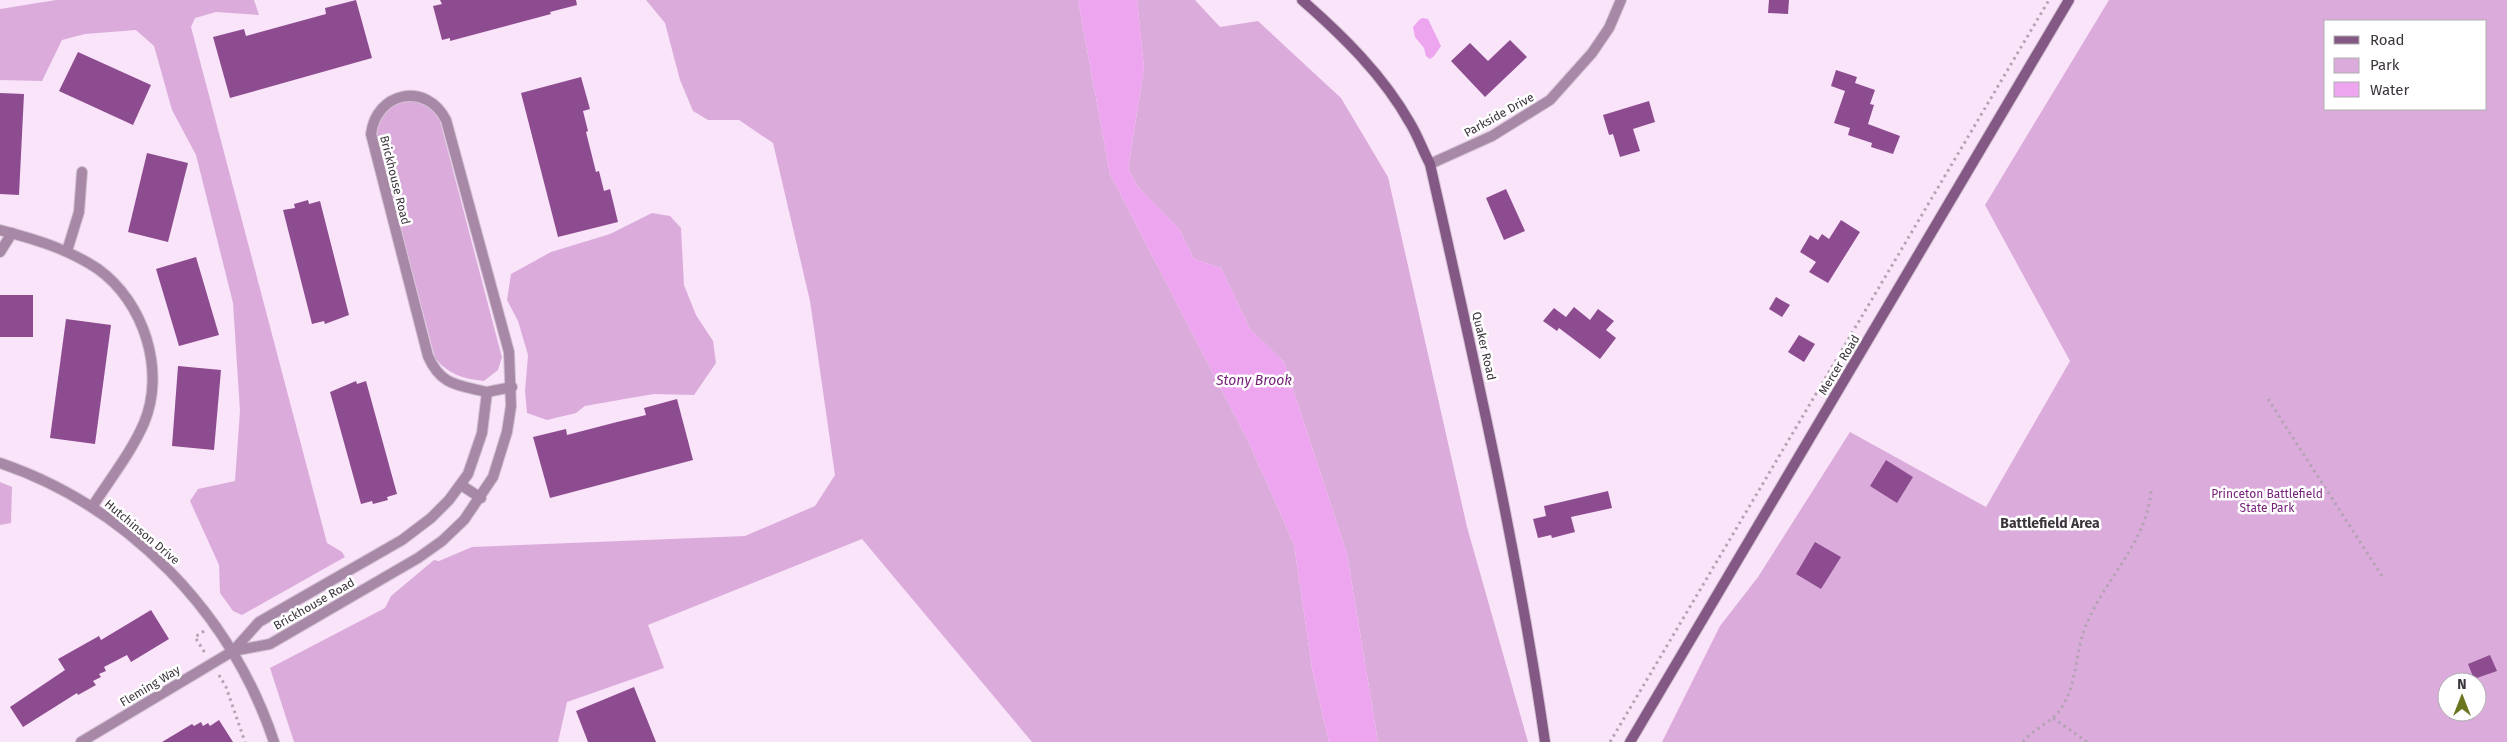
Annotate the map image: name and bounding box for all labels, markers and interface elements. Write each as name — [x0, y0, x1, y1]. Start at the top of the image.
legend — [2324, 20, 2487, 110]
text: Road — [2370, 31, 2405, 49]
text: Park — [2370, 56, 2400, 74]
text: Water — [2370, 81, 2409, 99]
street label: Parkside Drive — [1462, 90, 1536, 140]
street label: Brickhouse Road — [377, 134, 413, 226]
street label: Quaker Road — [1469, 310, 1499, 382]
street label: Mercer Road — [1816, 332, 1862, 398]
water label: Stony Brook — [1215, 372, 1292, 389]
park label: Princeton Battlefield State Park — [2211, 487, 2323, 515]
street label: Hutchinson Drive — [102, 497, 182, 567]
district label: Battlefield Area — [2000, 515, 2100, 532]
street label: Brickhouse Road — [271, 575, 357, 633]
street label: Fleming Way — [117, 663, 183, 709]
north arrow — [2437, 672, 2487, 722]
text: N — [2457, 676, 2467, 693]

